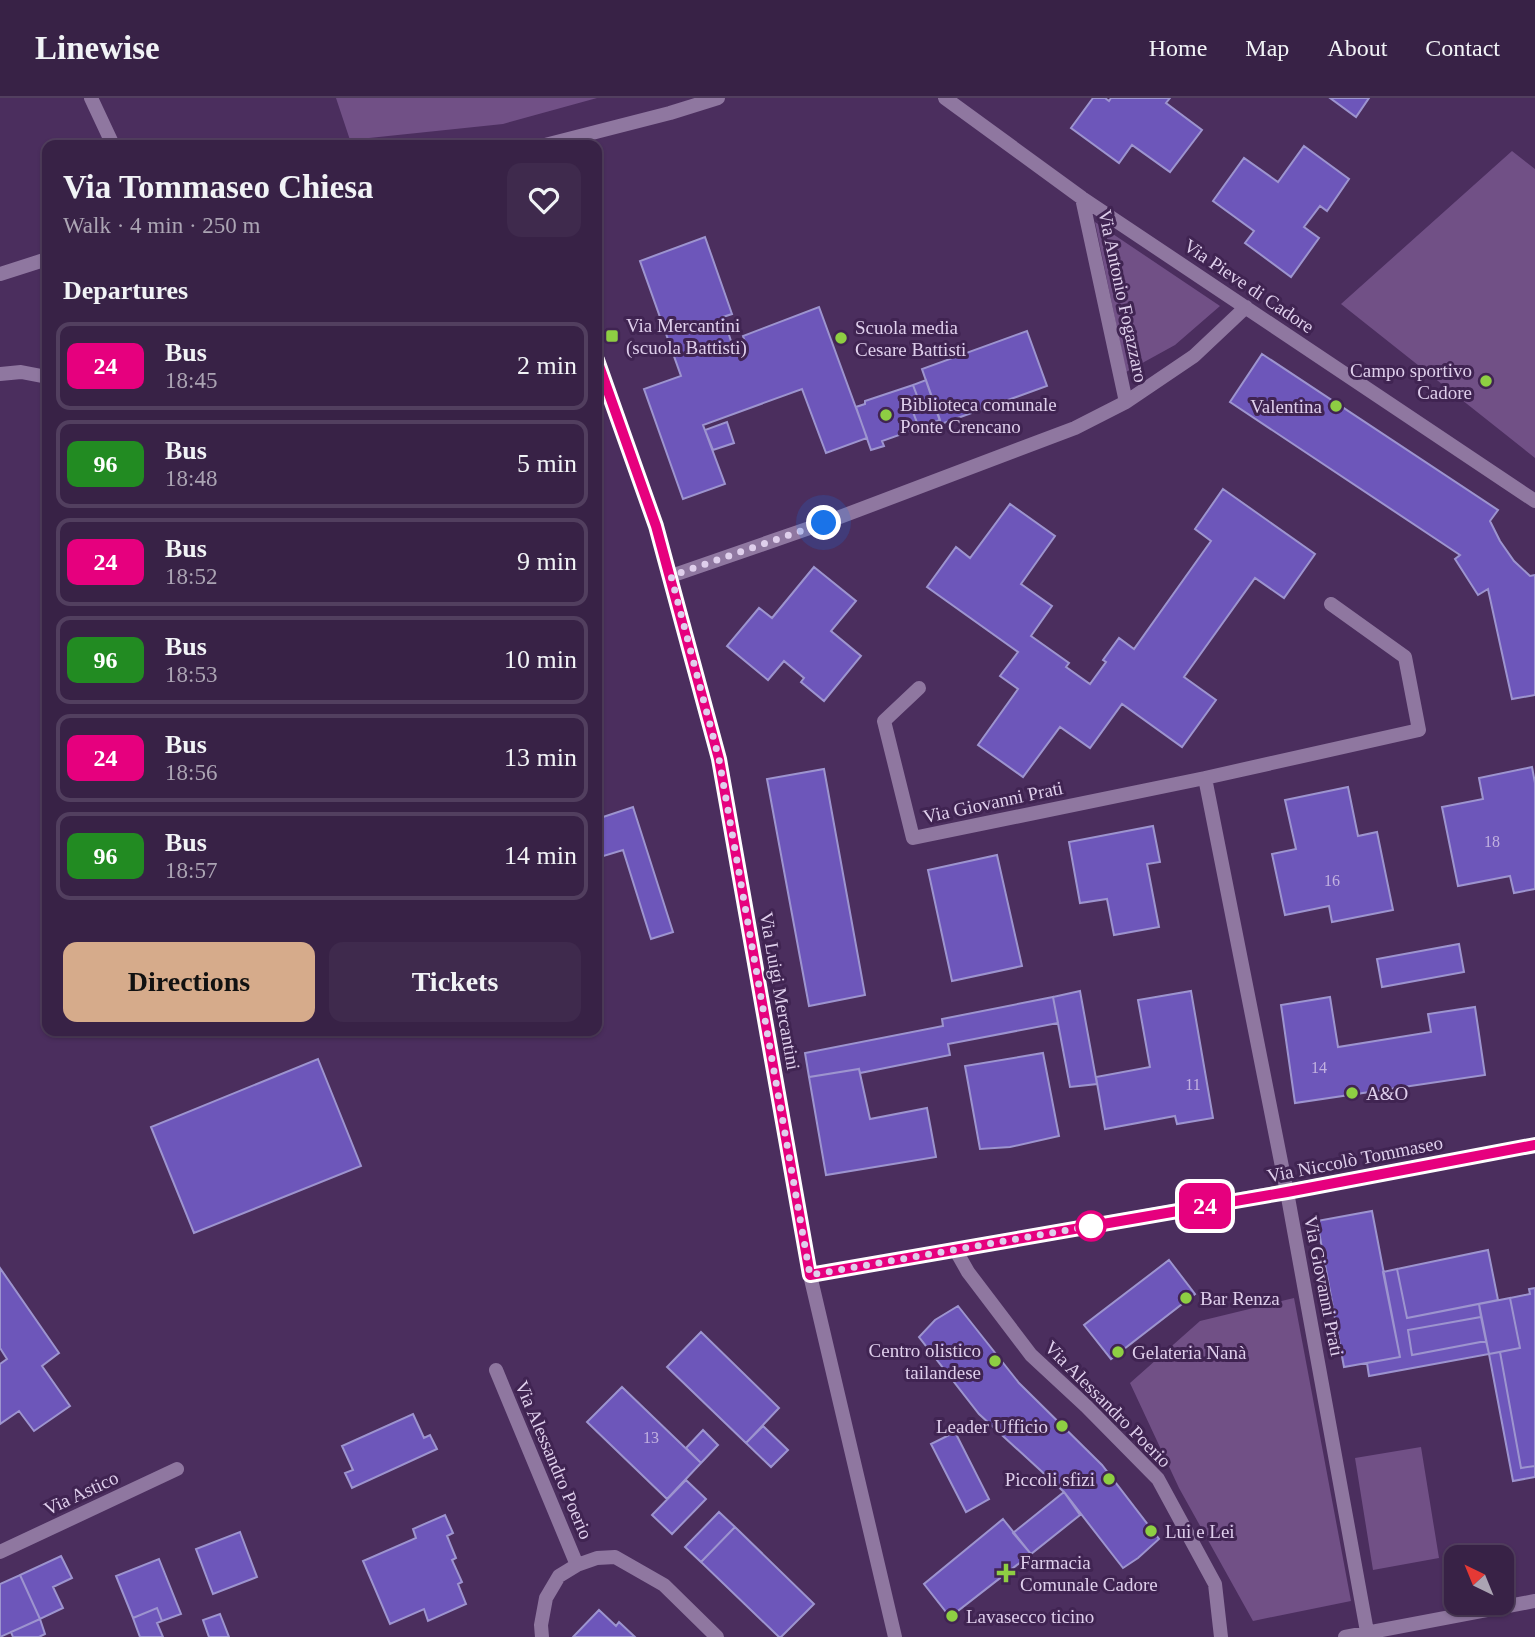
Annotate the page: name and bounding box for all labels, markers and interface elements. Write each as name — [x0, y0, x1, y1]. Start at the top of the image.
text: Linewise — [35, 30, 160, 66]
text: Home — [1149, 35, 1207, 61]
text: Map — [1245, 35, 1289, 61]
text: About — [1327, 35, 1387, 61]
text: Contact — [1425, 35, 1500, 61]
button: heart — [507, 163, 581, 237]
text: Via Tommaseo Chiesa — [63, 169, 373, 205]
street label: Via Antonio Fogazzaro — [1094, 208, 1152, 384]
text: Walk · 4 min · 250 m — [63, 213, 260, 238]
street label: Via Pieve di Cadore — [1180, 235, 1318, 337]
text: Departures — [63, 276, 188, 305]
place label: Via Mercantini (scuola Battisti) — [626, 315, 747, 359]
place label: Scuola media Cesare Battisti — [855, 317, 966, 360]
marker: Via Mercantini (scuola Battisti) — [604, 328, 620, 344]
marker: Scuola media Cesare Battisti — [833, 330, 849, 346]
text: Bus — [165, 338, 207, 367]
text: 2 min — [517, 351, 577, 380]
text: 24 — [94, 353, 118, 379]
place label: Campo sportivo Cadore — [1350, 360, 1472, 403]
text: 18:45 — [165, 368, 217, 393]
marker: Campo sportivo Cadore — [1478, 373, 1494, 389]
place label: Biblioteca comunale Ponte Crencano — [900, 394, 1057, 437]
place label: Valentina — [1250, 396, 1323, 417]
marker: Valentina — [1328, 398, 1344, 414]
marker: Biblioteca comunale Ponte Crencano — [878, 407, 894, 423]
text: Bus — [165, 436, 207, 465]
text: 5 min — [517, 449, 577, 478]
text: 96 — [94, 451, 118, 477]
text: 18:48 — [165, 466, 217, 491]
your location — [806, 505, 841, 540]
text: Bus — [165, 534, 207, 563]
text: 9 min — [517, 547, 577, 576]
text: 24 — [94, 549, 118, 575]
text: 18:52 — [165, 564, 217, 589]
text: Bus — [165, 632, 207, 661]
text: 10 min — [504, 645, 577, 674]
text: 96 — [94, 647, 118, 673]
text: 18:53 — [165, 662, 217, 687]
text: Bus — [165, 730, 207, 759]
text: 13 min — [504, 743, 577, 772]
text: 24 — [94, 745, 118, 771]
text: 18:56 — [165, 760, 217, 785]
street label: Via Giovanni Prati — [921, 777, 1065, 827]
text: Bus — [165, 828, 207, 857]
house number: 18 — [1484, 833, 1500, 850]
text: 14 min — [504, 841, 577, 870]
text: 96 — [94, 843, 118, 869]
text: 18:57 — [165, 858, 217, 883]
house number: 16 — [1324, 872, 1340, 889]
street label: Via Luigi Mercantini — [756, 910, 804, 1072]
button: Directions — [63, 942, 315, 1022]
button: Tickets — [329, 942, 581, 1022]
house number: 14 — [1311, 1059, 1327, 1076]
house number: 11 — [1185, 1076, 1201, 1093]
place label: A&O — [1366, 1083, 1408, 1104]
marker: A&O — [1344, 1085, 1360, 1101]
street label: Via Niccolò Tommaseo — [1265, 1132, 1445, 1186]
line badge: 24 — [1174, 1183, 1236, 1229]
text: 24 — [1193, 1193, 1217, 1219]
unlabelled marker — [1076, 1211, 1106, 1241]
street label: Via Giovanni Prati — [1300, 1214, 1348, 1358]
place label: Bar Renza — [1200, 1288, 1280, 1309]
marker: Bar Renza — [1178, 1290, 1194, 1306]
street label: Via Alessandro Poerio — [1041, 1337, 1175, 1471]
place label: Centro olistico tailandese — [869, 1340, 981, 1383]
place label: Gelateria Nanà — [1132, 1342, 1247, 1363]
marker: Gelateria Nanà — [1110, 1344, 1126, 1360]
marker: Centro olistico tailandese — [987, 1353, 1003, 1369]
street label: Via Alessandro Poerio — [511, 1378, 597, 1542]
place label: Leader Ufficio — [936, 1416, 1048, 1437]
marker: Leader Ufficio — [1054, 1418, 1070, 1434]
house number: 13 — [643, 1429, 659, 1446]
street label: Via Astico — [40, 1467, 122, 1519]
place label: Piccoli sfizi — [1005, 1469, 1095, 1490]
marker: Piccoli sfizi — [1101, 1471, 1117, 1487]
place label: Lui e Lei — [1165, 1521, 1235, 1542]
marker: Lui e Lei — [1143, 1523, 1159, 1539]
north arrow — [1444, 1545, 1514, 1615]
map controls — [1444, 1545, 1514, 1615]
place label: Farmacia Comunale Cadore — [1020, 1552, 1158, 1595]
marker: Farmacia Comunale Cadore — [998, 1565, 1014, 1581]
place label: Lavasecco ticino — [966, 1606, 1094, 1627]
marker: Lavasecco ticino — [944, 1608, 960, 1624]

